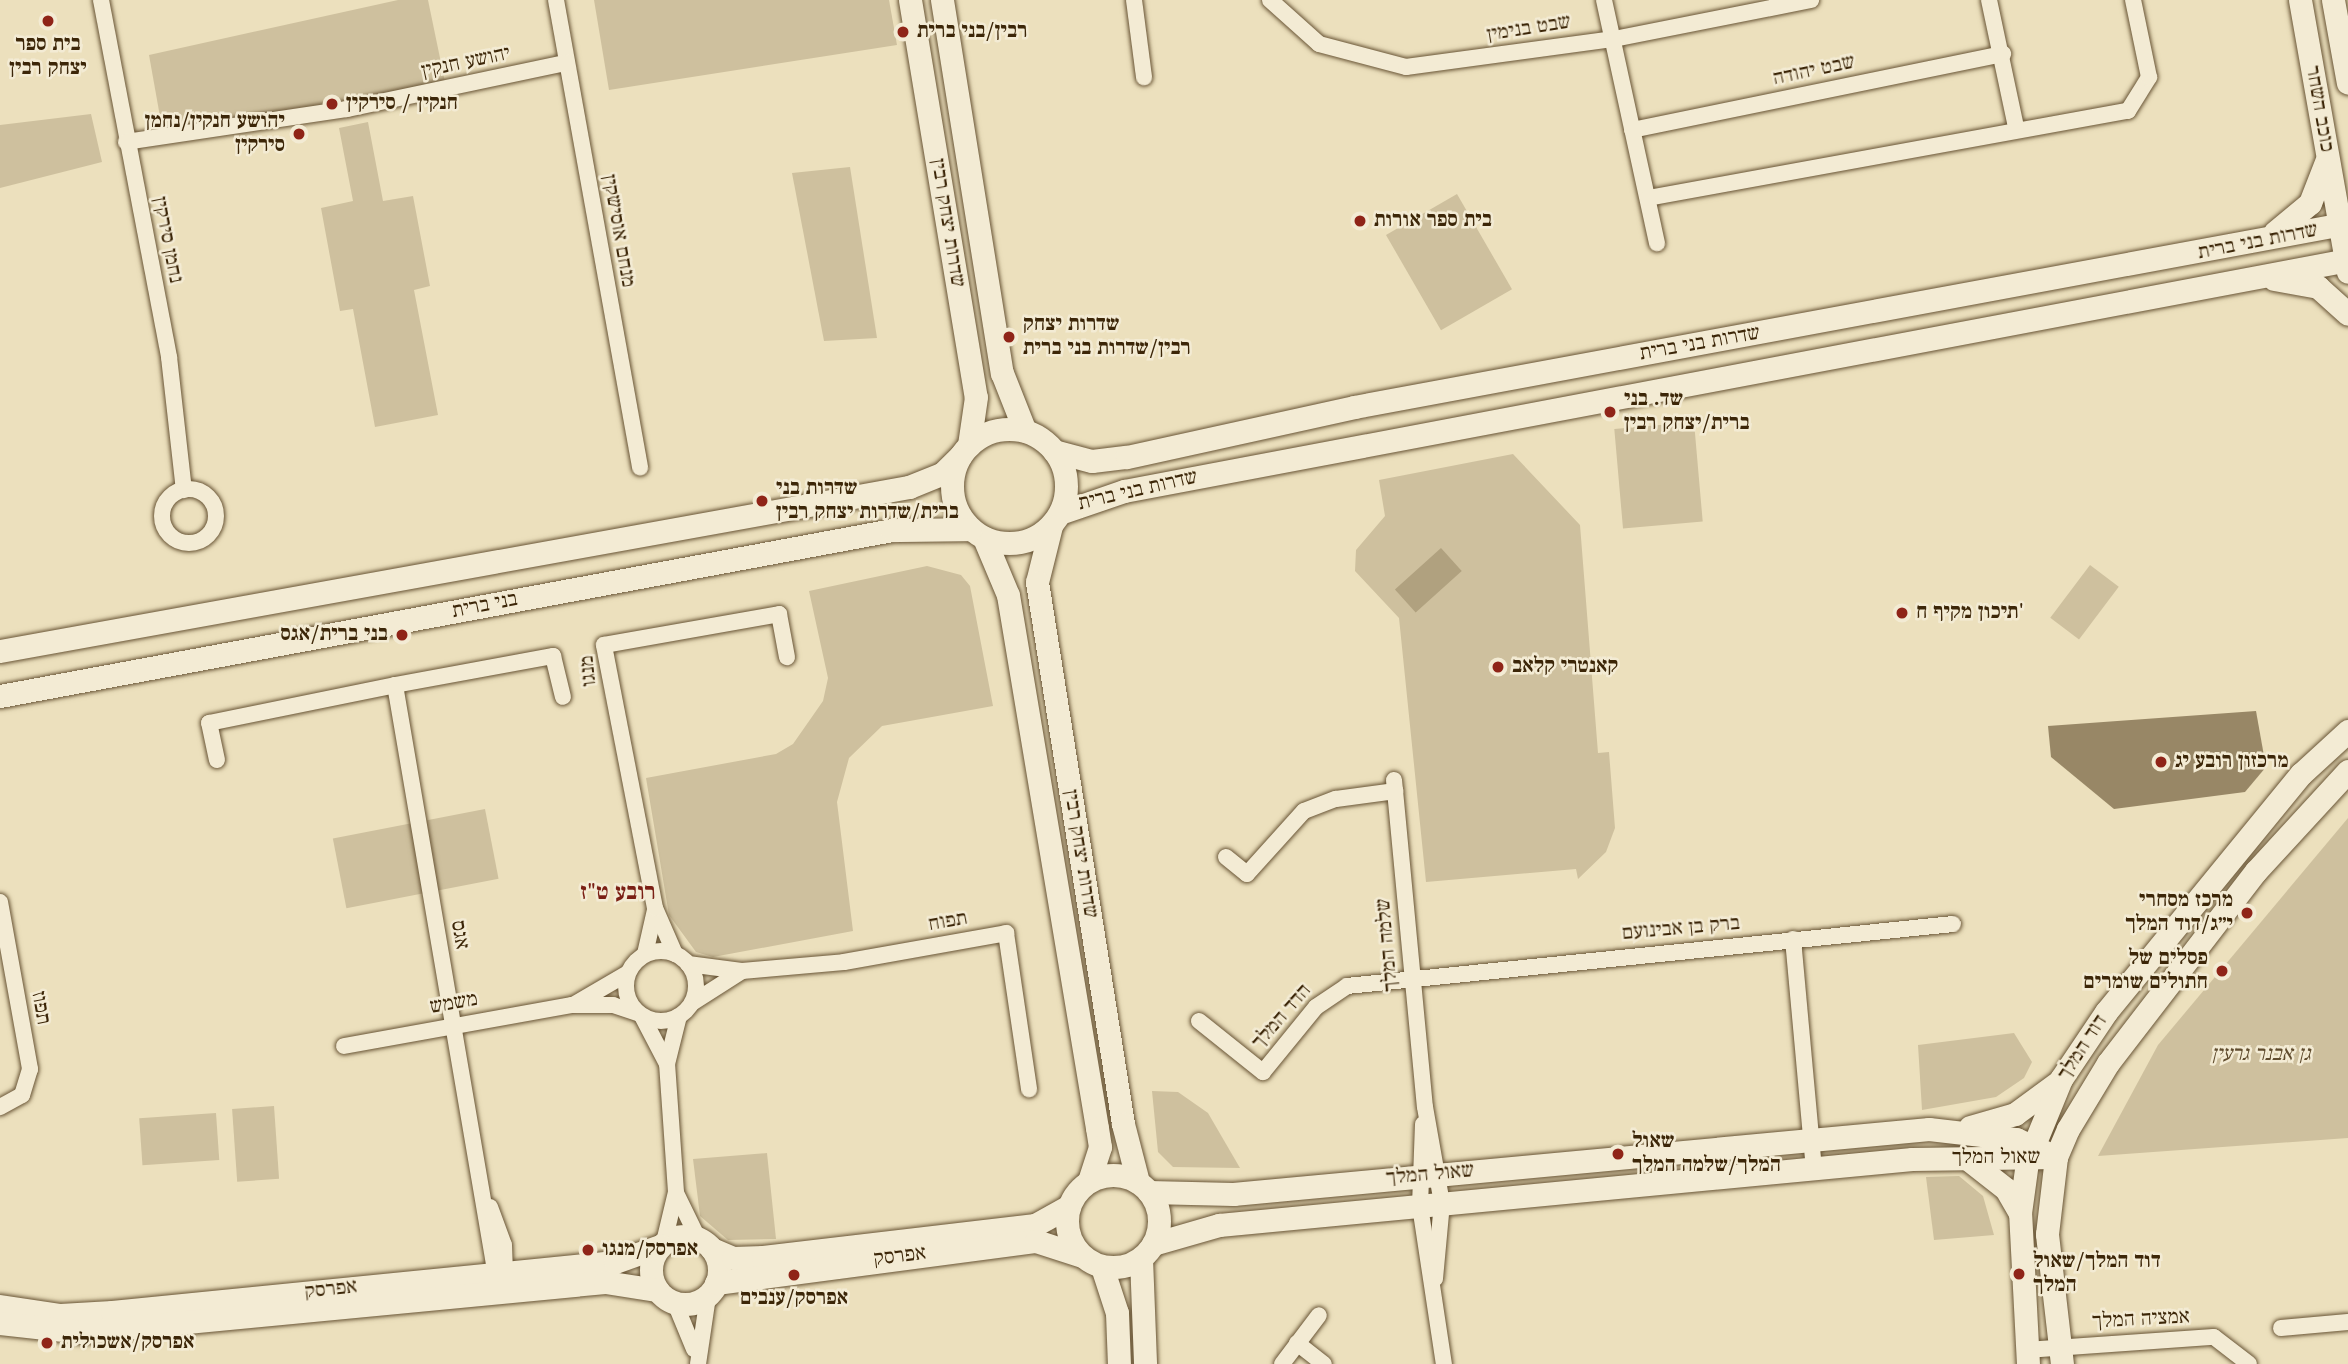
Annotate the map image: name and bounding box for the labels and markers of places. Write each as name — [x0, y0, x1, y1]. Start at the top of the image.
marker: בית ספר יצחק רבין — [40, 13, 56, 29]
place label: רבין/בני ברית — [917, 19, 1027, 45]
marker: רבין/בני ברית — [895, 24, 911, 40]
place label: בית ספר יצחק רבין — [9, 32, 87, 82]
place label: חנקין / סירקין — [346, 91, 458, 117]
marker: חנקין / סירקין — [324, 96, 340, 112]
place label: יהושע חנקין/נחמן סירקין — [145, 109, 285, 159]
marker: יהושע חנקין/נחמן סירקין — [291, 126, 307, 142]
place label: בית ספר אורות — [1374, 208, 1492, 234]
marker: בית ספר אורות — [1352, 213, 1368, 229]
place label: שדרות יצחק רבין/שדרות בני ברית — [1023, 312, 1191, 362]
marker: שדרות יצחק רבין/שדרות בני ברית — [1001, 329, 1017, 345]
place label: שד. בני ברית/יצחק רבין — [1624, 387, 1750, 437]
marker: שד. בני ברית/יצחק רבין — [1602, 404, 1618, 420]
place label: שדרות בני ברית/שדרות יצחק רבין — [776, 476, 959, 526]
marker: שדרות בני ברית/שדרות יצחק רבין — [754, 493, 770, 509]
place label: תיכון מקיף ח' — [1916, 600, 2024, 626]
marker: תיכון מקיף ח' — [1894, 605, 1910, 621]
place label: בני ברית/אגס — [280, 622, 388, 648]
marker: בני ברית/אגס — [394, 627, 410, 643]
place label: קאנטרי קלאב — [1512, 654, 1618, 680]
marker: קאנטרי קלאב — [1490, 659, 1506, 675]
place label: מרכזון רובע יג — [2175, 749, 2289, 775]
marker: מרכזון רובע יג — [2153, 754, 2169, 770]
place label: מרכז מסחרי י״ג/דוד המלך — [2125, 888, 2233, 938]
marker: מרכז מסחרי י״ג/דוד המלך — [2239, 905, 2255, 921]
place label: פסלים של חתולים שומרים — [2083, 946, 2208, 996]
marker: פסלים של חתולים שומרים — [2214, 963, 2230, 979]
place label: שאול המלך/שלמה המלך — [1632, 1129, 1781, 1179]
marker: שאול המלך/שלמה המלך — [1610, 1146, 1626, 1162]
place label: אפרסק/מנגו — [602, 1237, 698, 1263]
marker: אפרסק/מנגו — [580, 1242, 596, 1258]
place label: דוד המלך/שאול המלך — [2033, 1249, 2161, 1299]
marker: דוד המלך/שאול המלך — [2011, 1266, 2027, 1282]
marker: אפרסק/ענבים — [786, 1267, 802, 1283]
place label: אפרסק/ענבים — [740, 1286, 848, 1312]
place label: אפרסק/אשכולית — [61, 1330, 194, 1356]
marker: אפרסק/אשכולית — [39, 1335, 55, 1351]

